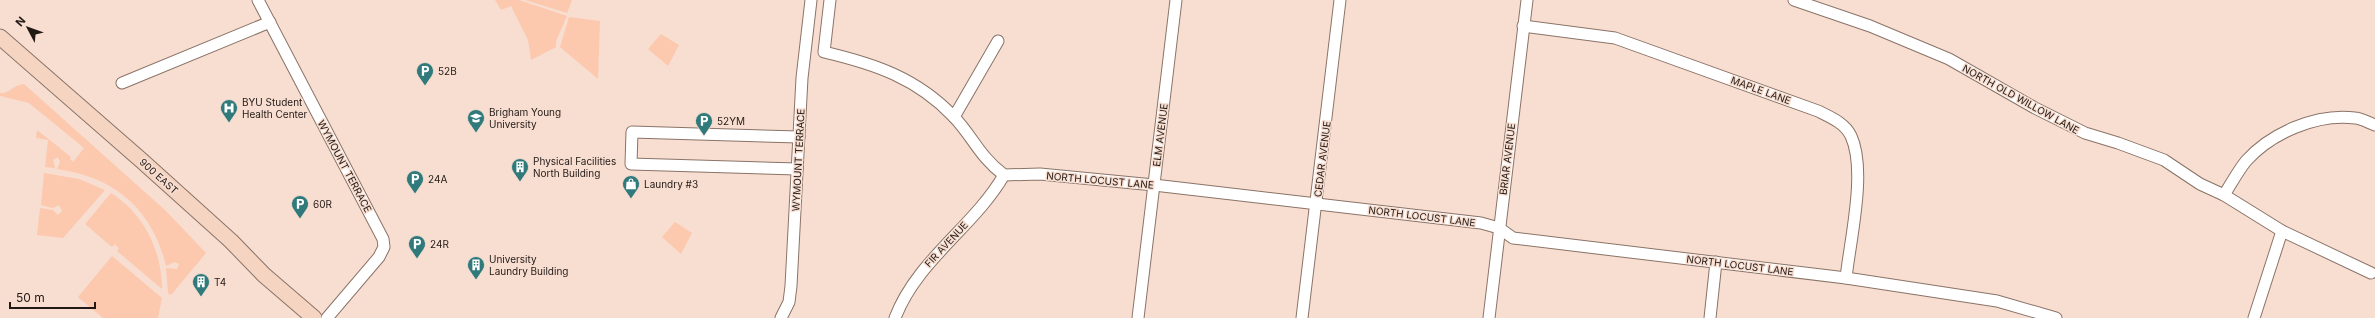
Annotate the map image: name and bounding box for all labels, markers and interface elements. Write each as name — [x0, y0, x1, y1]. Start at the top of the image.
north arrow — [8, 8, 48, 48]
text: N — [12, 14, 28, 29]
parking icon: 52B — [415, 61, 435, 86]
street label: NORTH OLD WILLOW LANE — [1961, 62, 2081, 136]
place label: 52B — [438, 65, 457, 77]
street label: MAPLE LANE — [1729, 74, 1793, 106]
place label: BYU Student Health Center — [242, 96, 308, 120]
hospital icon: BYU Student Health Center — [219, 98, 239, 123]
street label: ELM AVENUE — [1150, 103, 1170, 167]
place label: Brigham Young University — [489, 106, 561, 130]
school or university icon: Brigham Young University — [466, 108, 486, 133]
street label: WYMOUNT TERRACE — [789, 108, 807, 212]
parking icon: 52YM — [694, 111, 714, 136]
place label: 52YM — [717, 115, 745, 127]
street label: WYMOUNT TERRACE — [316, 118, 374, 214]
street label: CEDAR AVENUE — [1311, 120, 1333, 198]
street label: BRIAR AVENUE — [1497, 123, 1517, 195]
place label: Physical Facilities North Building — [533, 155, 616, 179]
street label: 900 EAST — [137, 156, 181, 196]
building icon: Physical Facilities North Building — [510, 157, 530, 182]
parking icon: 24A — [405, 169, 425, 194]
street label: NORTH LOCUST LANE — [1046, 169, 1154, 191]
place label: 24A — [428, 173, 447, 185]
shop icon: Laundry #3 — [621, 174, 641, 199]
place label: Laundry #3 — [644, 178, 698, 190]
parking icon: 60R — [290, 194, 310, 219]
place label: 60R — [313, 198, 333, 210]
street label: NORTH LOCUST LANE — [1368, 203, 1476, 229]
street label: FIR AVENUE — [922, 219, 970, 269]
parking icon: 24R — [407, 234, 427, 259]
place label: 24R — [430, 238, 449, 250]
street label: NORTH LOCUST LANE — [1686, 252, 1794, 278]
place label: University Laundry Building — [489, 253, 568, 277]
building icon: University Laundry Building — [466, 255, 486, 280]
building icon: T4 — [191, 272, 211, 297]
place label: T4 — [214, 276, 226, 288]
scale bar — [10, 284, 95, 310]
text: 50 m — [16, 290, 45, 305]

